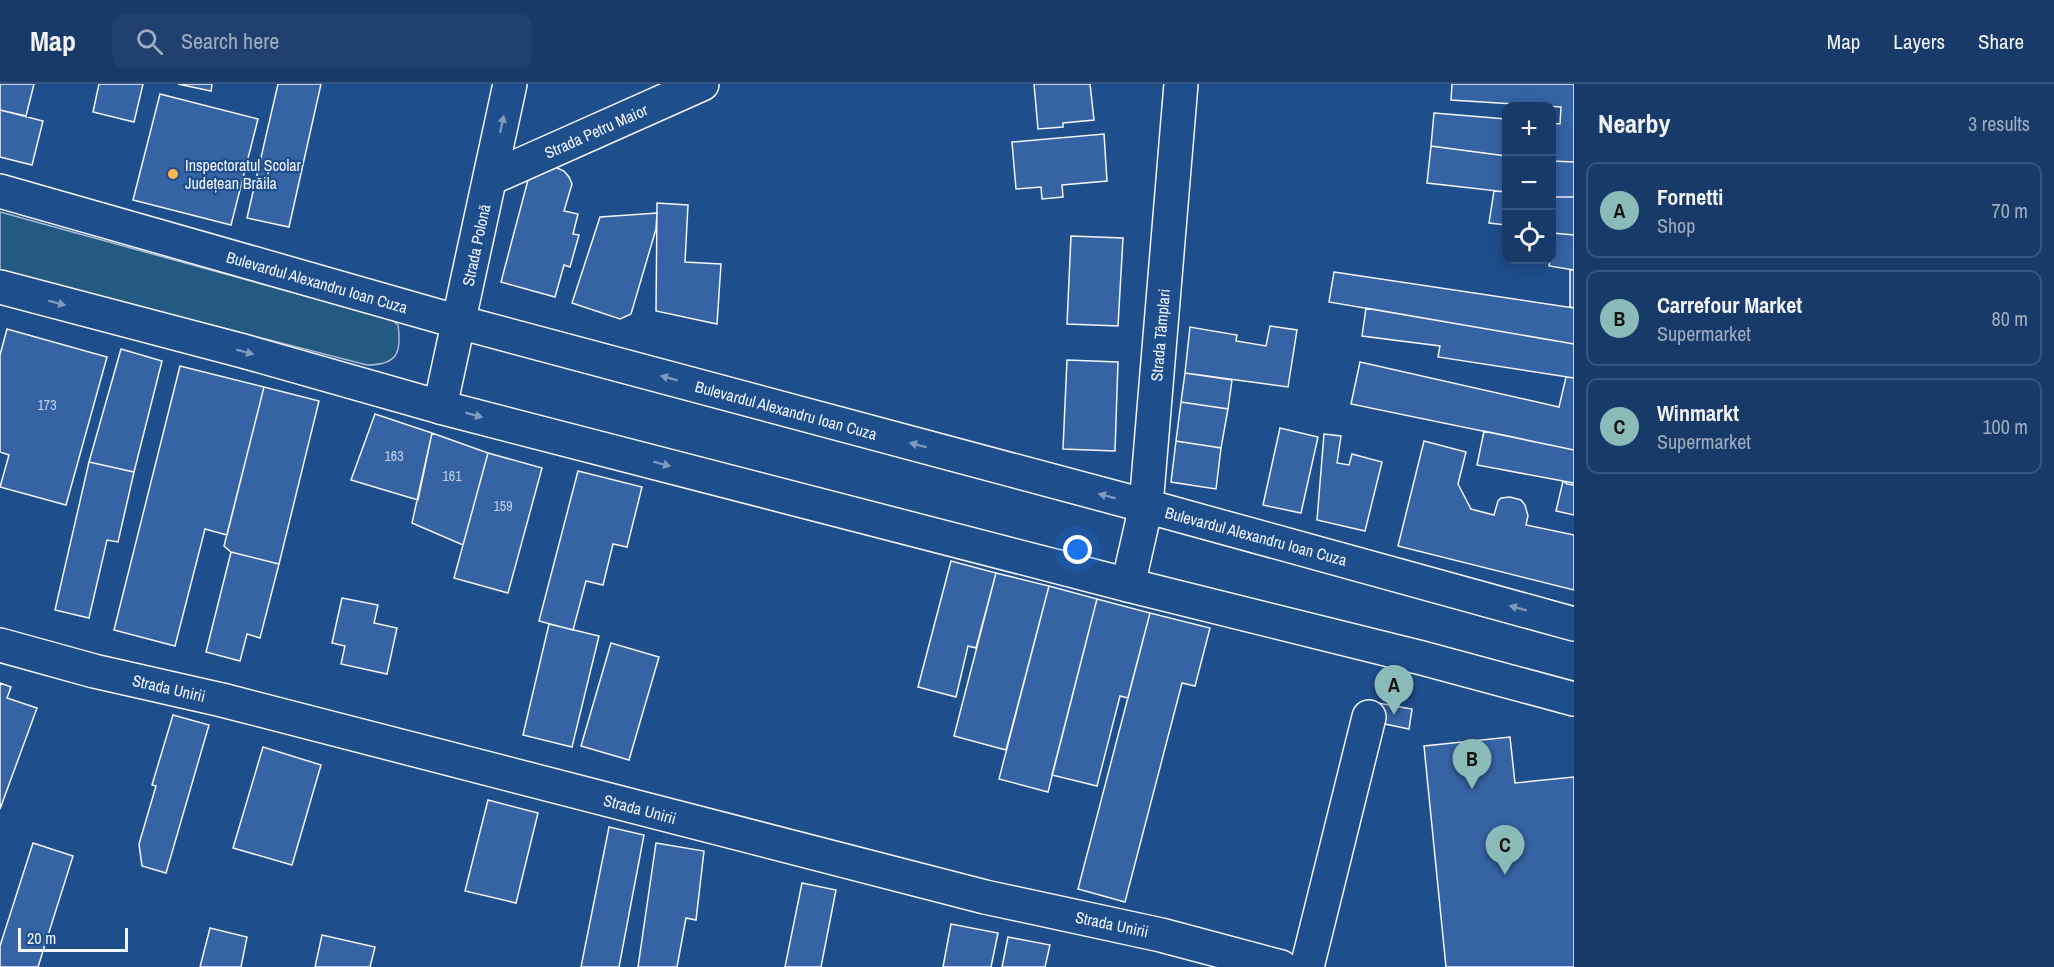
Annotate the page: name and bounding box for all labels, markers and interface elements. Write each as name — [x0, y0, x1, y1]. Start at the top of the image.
search box — [112, 14, 532, 68]
text: Map — [30, 22, 76, 60]
icon: search — [133, 25, 166, 58]
text: Search here — [181, 26, 279, 56]
text: Map — [1827, 27, 1860, 56]
text: Layers — [1893, 27, 1945, 56]
text: Share — [1978, 27, 2024, 56]
street label: Strada Petru Maior — [541, 98, 652, 164]
map controls — [1502, 102, 1556, 264]
button: + — [1502, 102, 1556, 156]
text: Nearby — [1598, 106, 1670, 141]
text: 3 results — [1968, 110, 2030, 137]
one-way arrow — [498, 114, 507, 133]
place label: Inspectoratul Școlar Județean Brăila — [185, 154, 302, 194]
button: − — [1502, 156, 1556, 210]
marker: Inspectoratul Școlar Județean Brăila — [166, 167, 180, 181]
text: Fornetti — [1657, 182, 1723, 212]
text: A — [1614, 197, 1625, 224]
text: 70 m — [1992, 197, 2028, 224]
street label: Strada Polonă — [457, 201, 496, 288]
button: locate — [1502, 210, 1556, 264]
text: Shop — [1657, 212, 1695, 239]
street label: Bulevardul Alexandru Ioan Cuza — [224, 246, 411, 319]
street label: Strada Tâmplari — [1145, 288, 1175, 382]
text: Carrefour Market — [1657, 290, 1802, 320]
one-way arrow — [47, 298, 66, 308]
text: B — [1614, 305, 1625, 332]
text: 80 m — [1992, 305, 2028, 332]
text: Supermarket — [1657, 320, 1751, 347]
one-way arrow — [236, 347, 254, 357]
one-way arrow — [660, 373, 678, 383]
street label: Bulevardul Alexandru Ioan Cuza — [693, 375, 880, 445]
house number: 173 — [37, 396, 57, 414]
text: Winmarkt — [1657, 398, 1739, 428]
one-way arrow — [464, 411, 483, 421]
text: C — [1614, 413, 1625, 440]
text: 100 m — [1982, 413, 2028, 440]
text: Supermarket — [1657, 428, 1751, 455]
one-way arrow — [909, 440, 927, 449]
house number: 163 — [384, 447, 404, 465]
one-way arrow — [653, 460, 671, 469]
house number: 161 — [442, 467, 462, 485]
one-way arrow — [1098, 490, 1116, 500]
house number: 159 — [493, 497, 513, 515]
street label: Bulevardul Alexandru Ioan Cuza — [1163, 501, 1350, 571]
your location — [1063, 535, 1092, 564]
one-way arrow — [1508, 603, 1526, 612]
pin: A — [1374, 666, 1414, 715]
street label: Strada Unirii — [130, 669, 208, 707]
pin: B — [1452, 740, 1492, 789]
street label: Strada Unirii — [601, 789, 679, 829]
pin: C — [1486, 826, 1524, 875]
street label: Strada Unirii — [1073, 906, 1151, 942]
scale bar — [18, 925, 128, 952]
text: 20 m — [27, 927, 56, 949]

